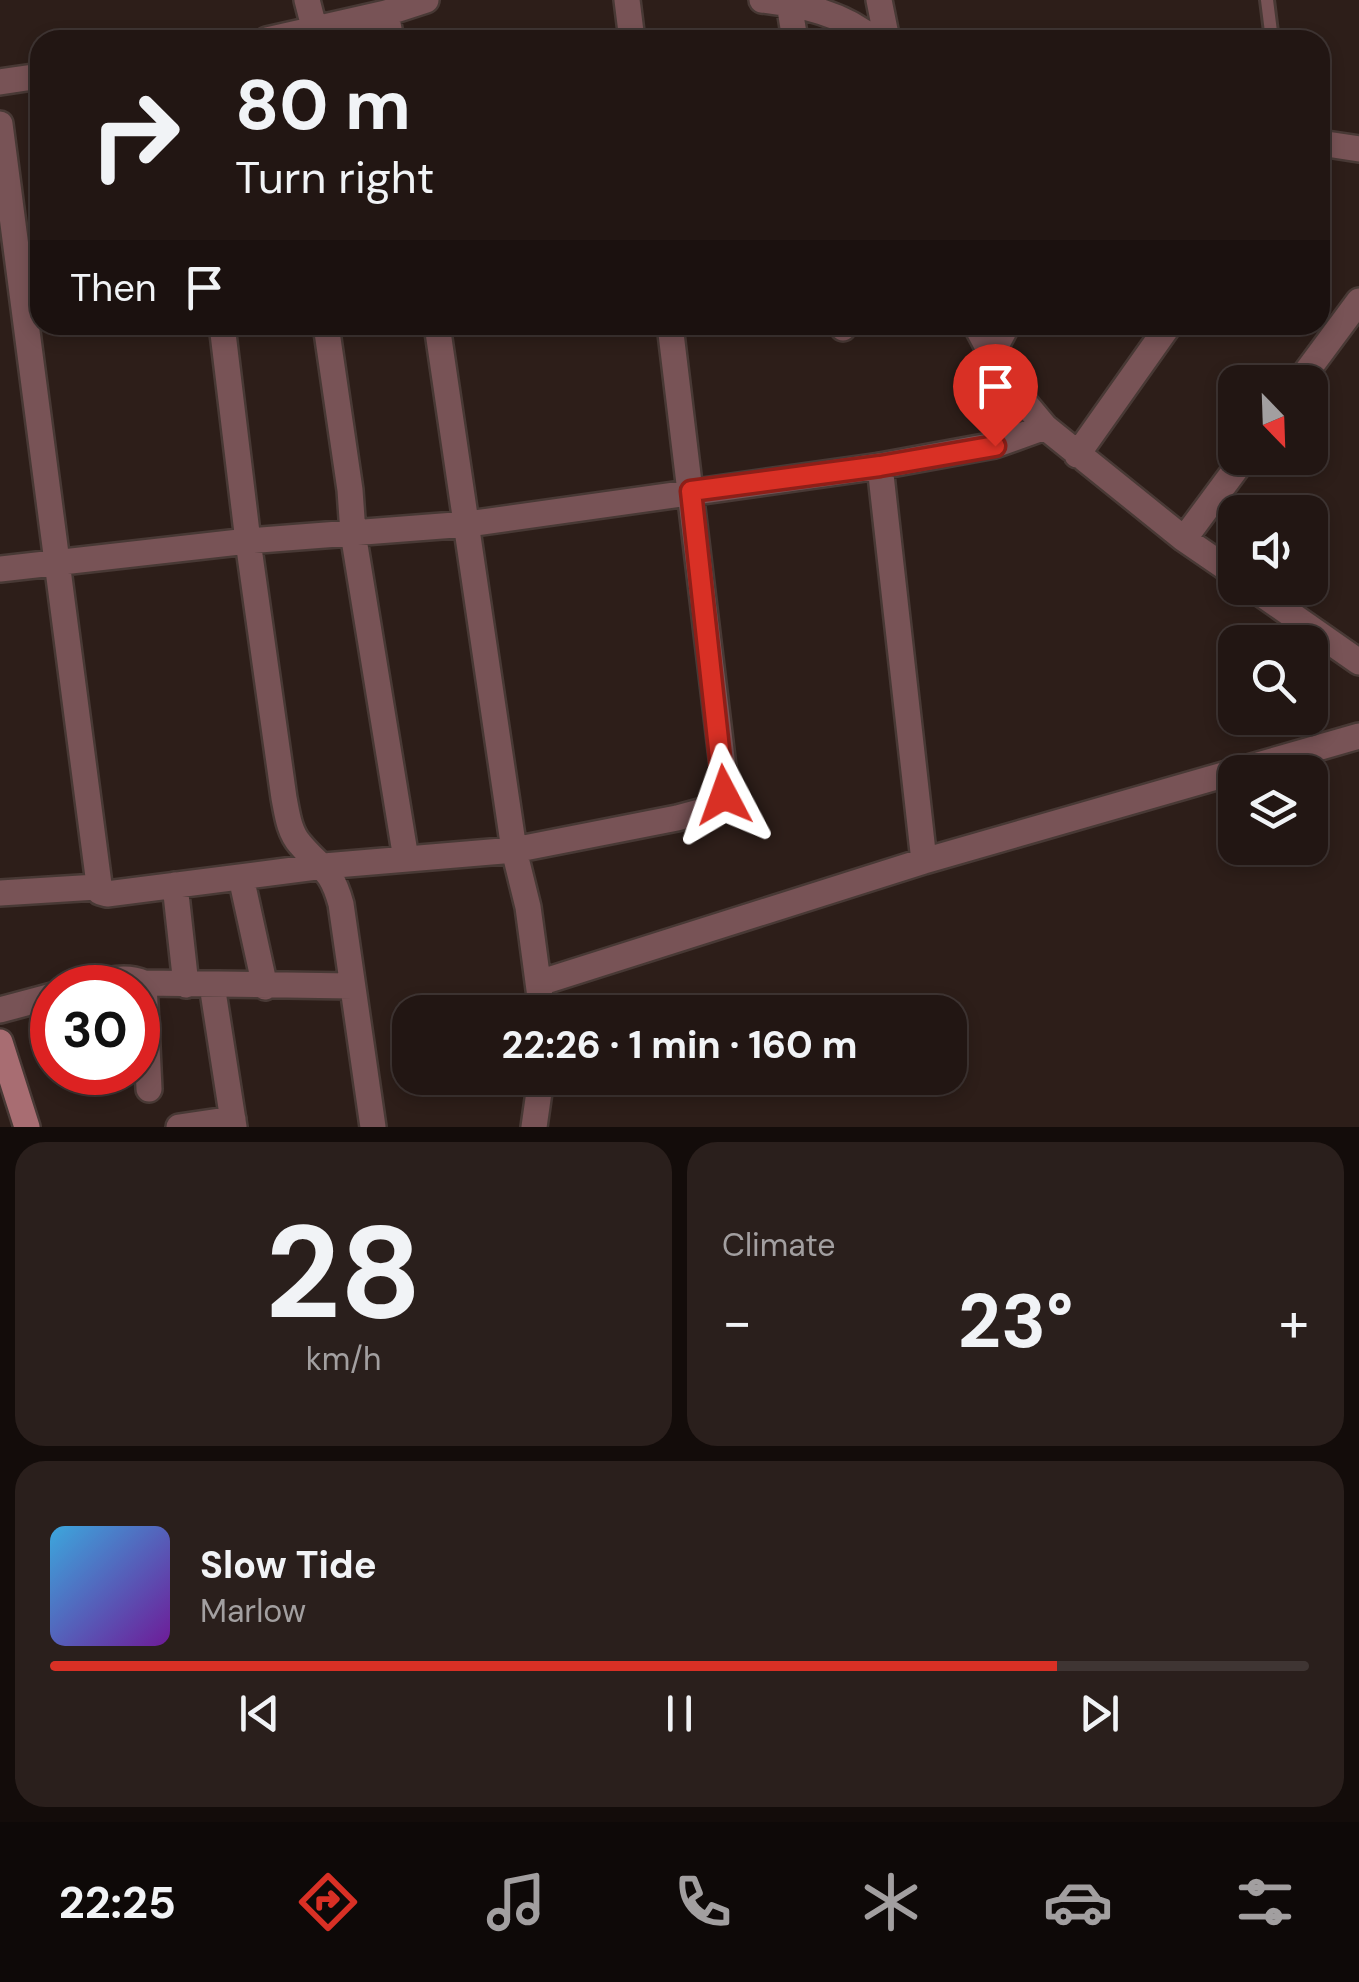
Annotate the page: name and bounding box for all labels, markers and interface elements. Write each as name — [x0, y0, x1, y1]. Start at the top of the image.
text: 80 m — [235, 60, 411, 151]
icon: right — [70, 70, 200, 200]
text: Turn right — [235, 148, 434, 207]
icon: arrive — [177, 260, 232, 315]
text: Then — [70, 263, 157, 313]
pin — [953, 344, 1038, 447]
icon: arrive — [968, 359, 1023, 414]
north arrow — [1218, 365, 1328, 475]
map controls — [1218, 365, 1328, 865]
button: sound — [1218, 495, 1328, 605]
button: search — [1218, 625, 1328, 735]
position arrow — [672, 743, 776, 847]
button: layers — [1218, 755, 1328, 865]
speed limit sign: 30 — [30, 965, 160, 1095]
text: 22:26 · 1 min · 160 m — [501, 1020, 858, 1070]
text: 28 — [265, 1188, 422, 1357]
text: Climate — [722, 1224, 836, 1266]
text: 23° — [958, 1273, 1073, 1370]
text: − — [722, 1286, 752, 1358]
text: + — [1279, 1286, 1309, 1358]
text: km/h — [306, 1338, 381, 1380]
text: Slow Tide — [200, 1540, 377, 1590]
text: Marlow — [200, 1590, 306, 1632]
icon: previous — [232, 1686, 287, 1741]
icon: pause — [652, 1686, 707, 1741]
icon: next — [1072, 1686, 1127, 1741]
icon: directions — [293, 1867, 363, 1937]
icon: music — [481, 1867, 551, 1937]
icon: phone — [668, 1867, 738, 1937]
icon: climate — [856, 1867, 926, 1937]
icon: car — [1043, 1867, 1113, 1937]
icon: filters — [1230, 1867, 1300, 1937]
text: 22:25 — [59, 1873, 176, 1932]

